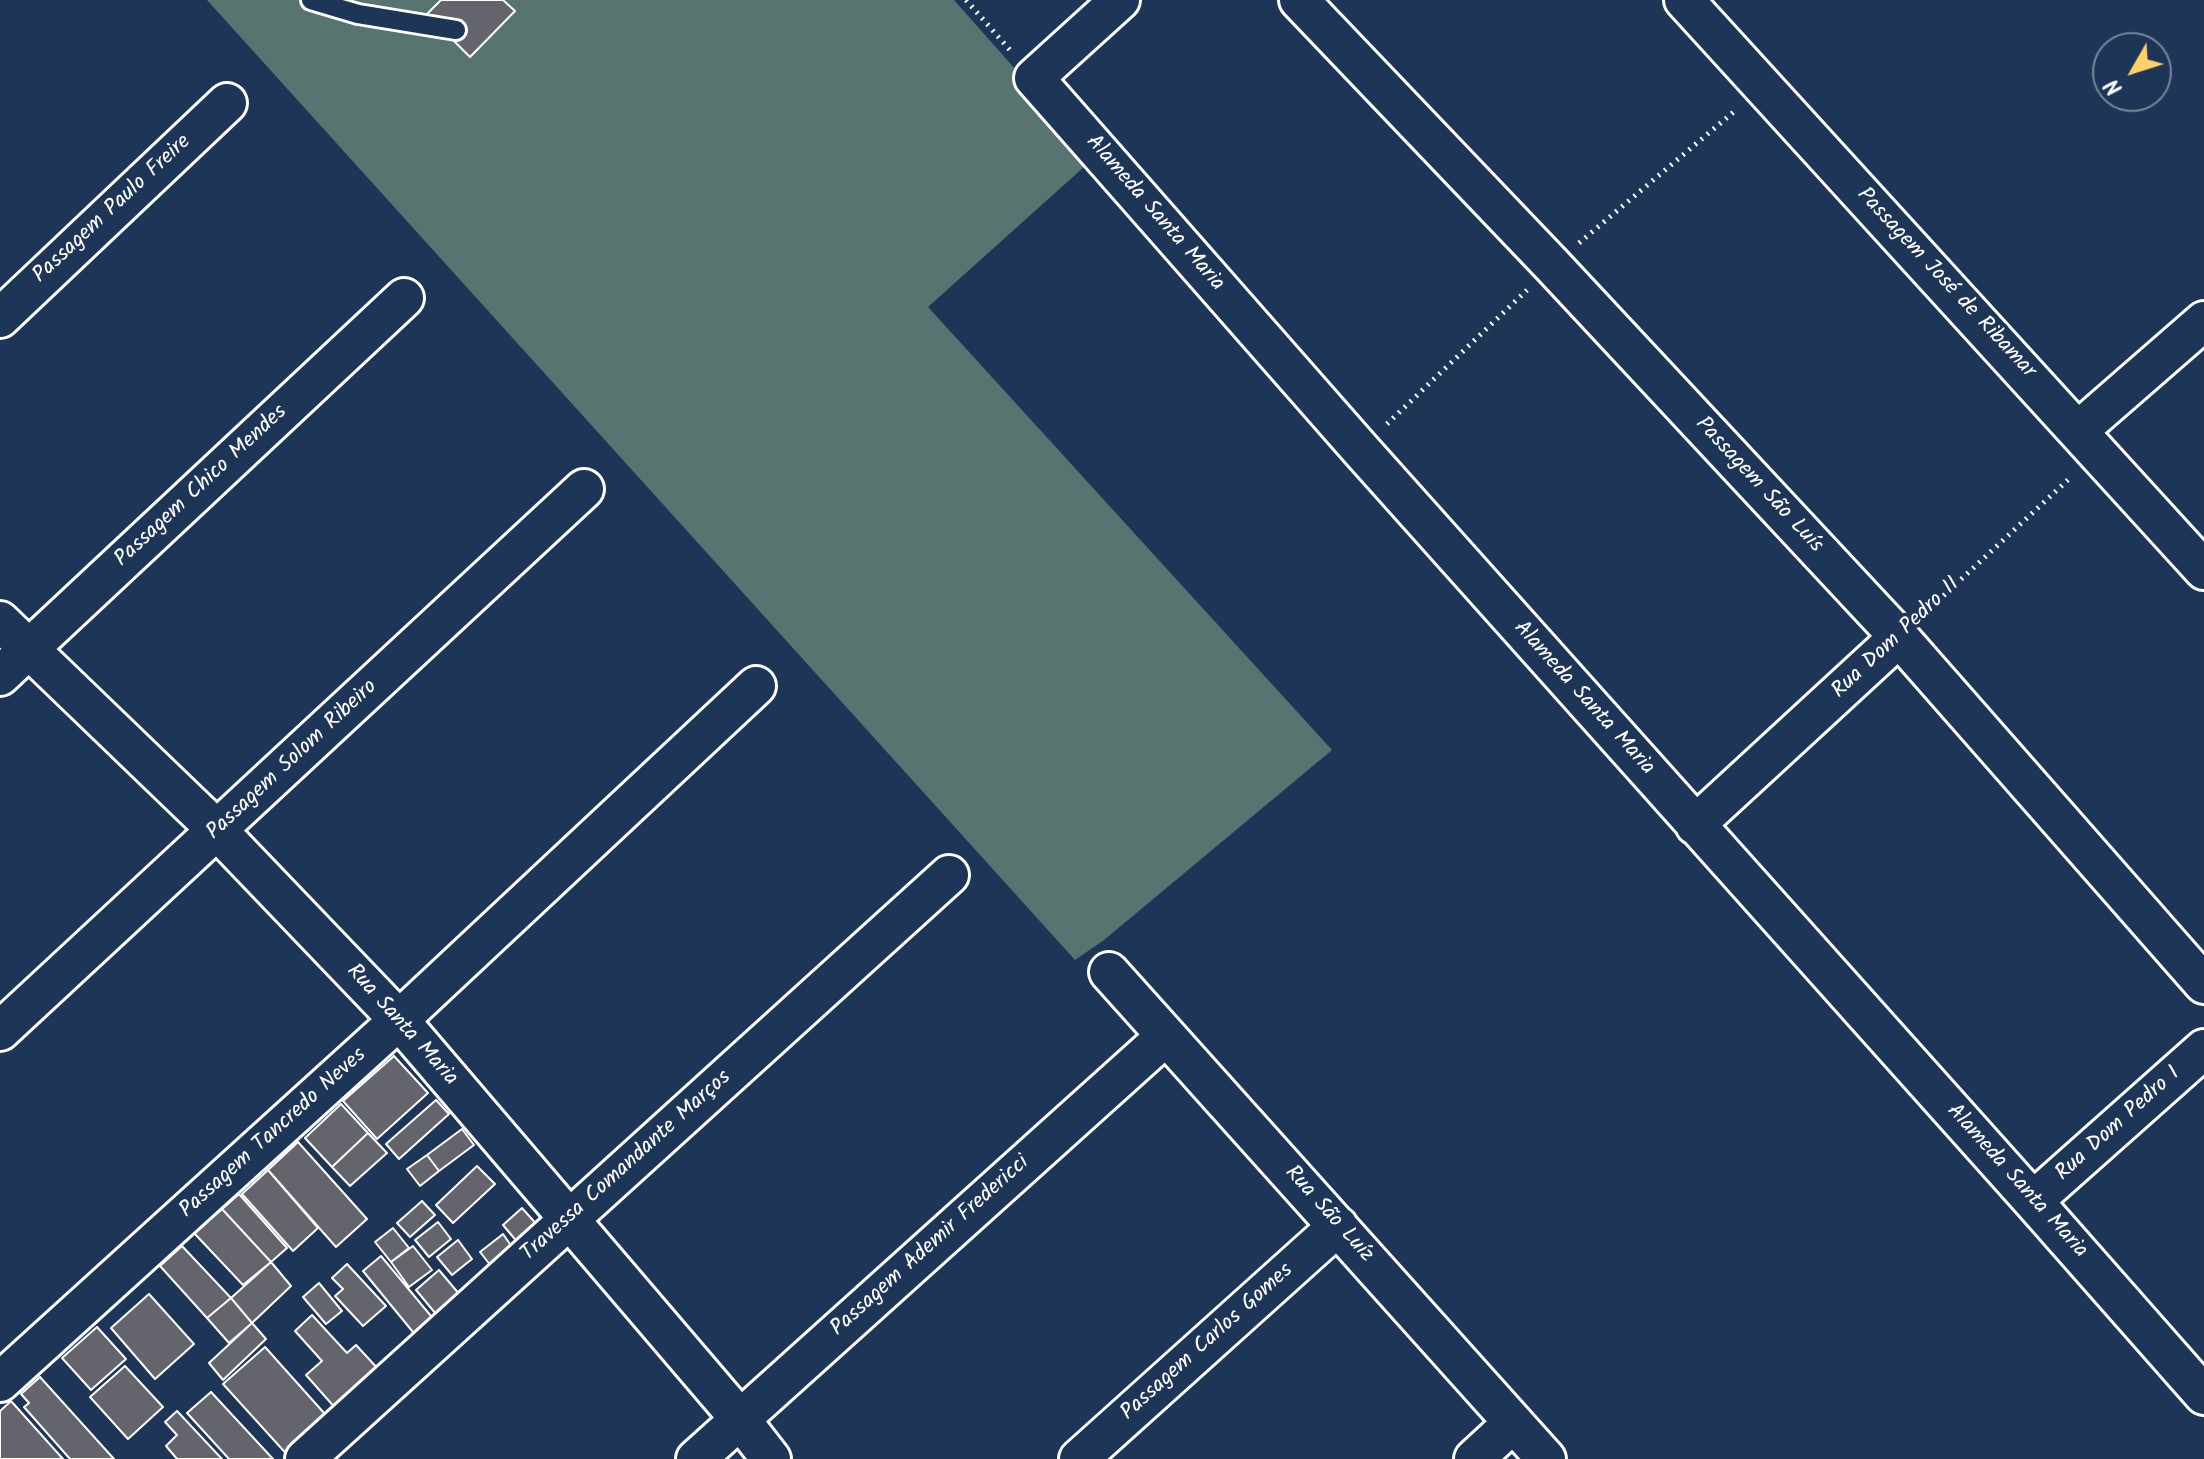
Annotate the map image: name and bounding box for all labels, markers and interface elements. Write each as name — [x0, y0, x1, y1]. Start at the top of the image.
north arrow — [2092, 32, 2172, 112]
text: N — [2097, 70, 2132, 103]
street label: Passagem Paulo Freire — [29, 130, 197, 290]
street label: Alameda Santa Maria — [1079, 130, 1229, 298]
street label: Passagem José de Ribamar — [1850, 183, 2040, 385]
street label: Passagem Chico Mendes — [110, 400, 294, 574]
street label: Passagem São Luís — [1688, 413, 1828, 559]
street label: Rua Dom Pedro II — [1827, 573, 1967, 705]
street label: Alameda Santa Maria — [1507, 616, 1659, 782]
street label: Passagem Solom Ribeiro — [202, 675, 384, 847]
street label: Rua Santa Maria — [340, 960, 462, 1092]
street label: Passagem Tancredo Neves — [175, 1043, 373, 1225]
street label: Rua Dom Pedro I — [2051, 1062, 2187, 1188]
street label: Travessa Comandante Marços — [517, 1066, 737, 1268]
street label: Alameda Santa Maria — [1940, 1099, 2092, 1265]
street label: Passagem Ademir Fredericci — [826, 1151, 1036, 1343]
street label: Rua São Luíz — [1278, 1161, 1378, 1269]
street label: Passagem Carlos Gomes — [1116, 1259, 1300, 1427]

